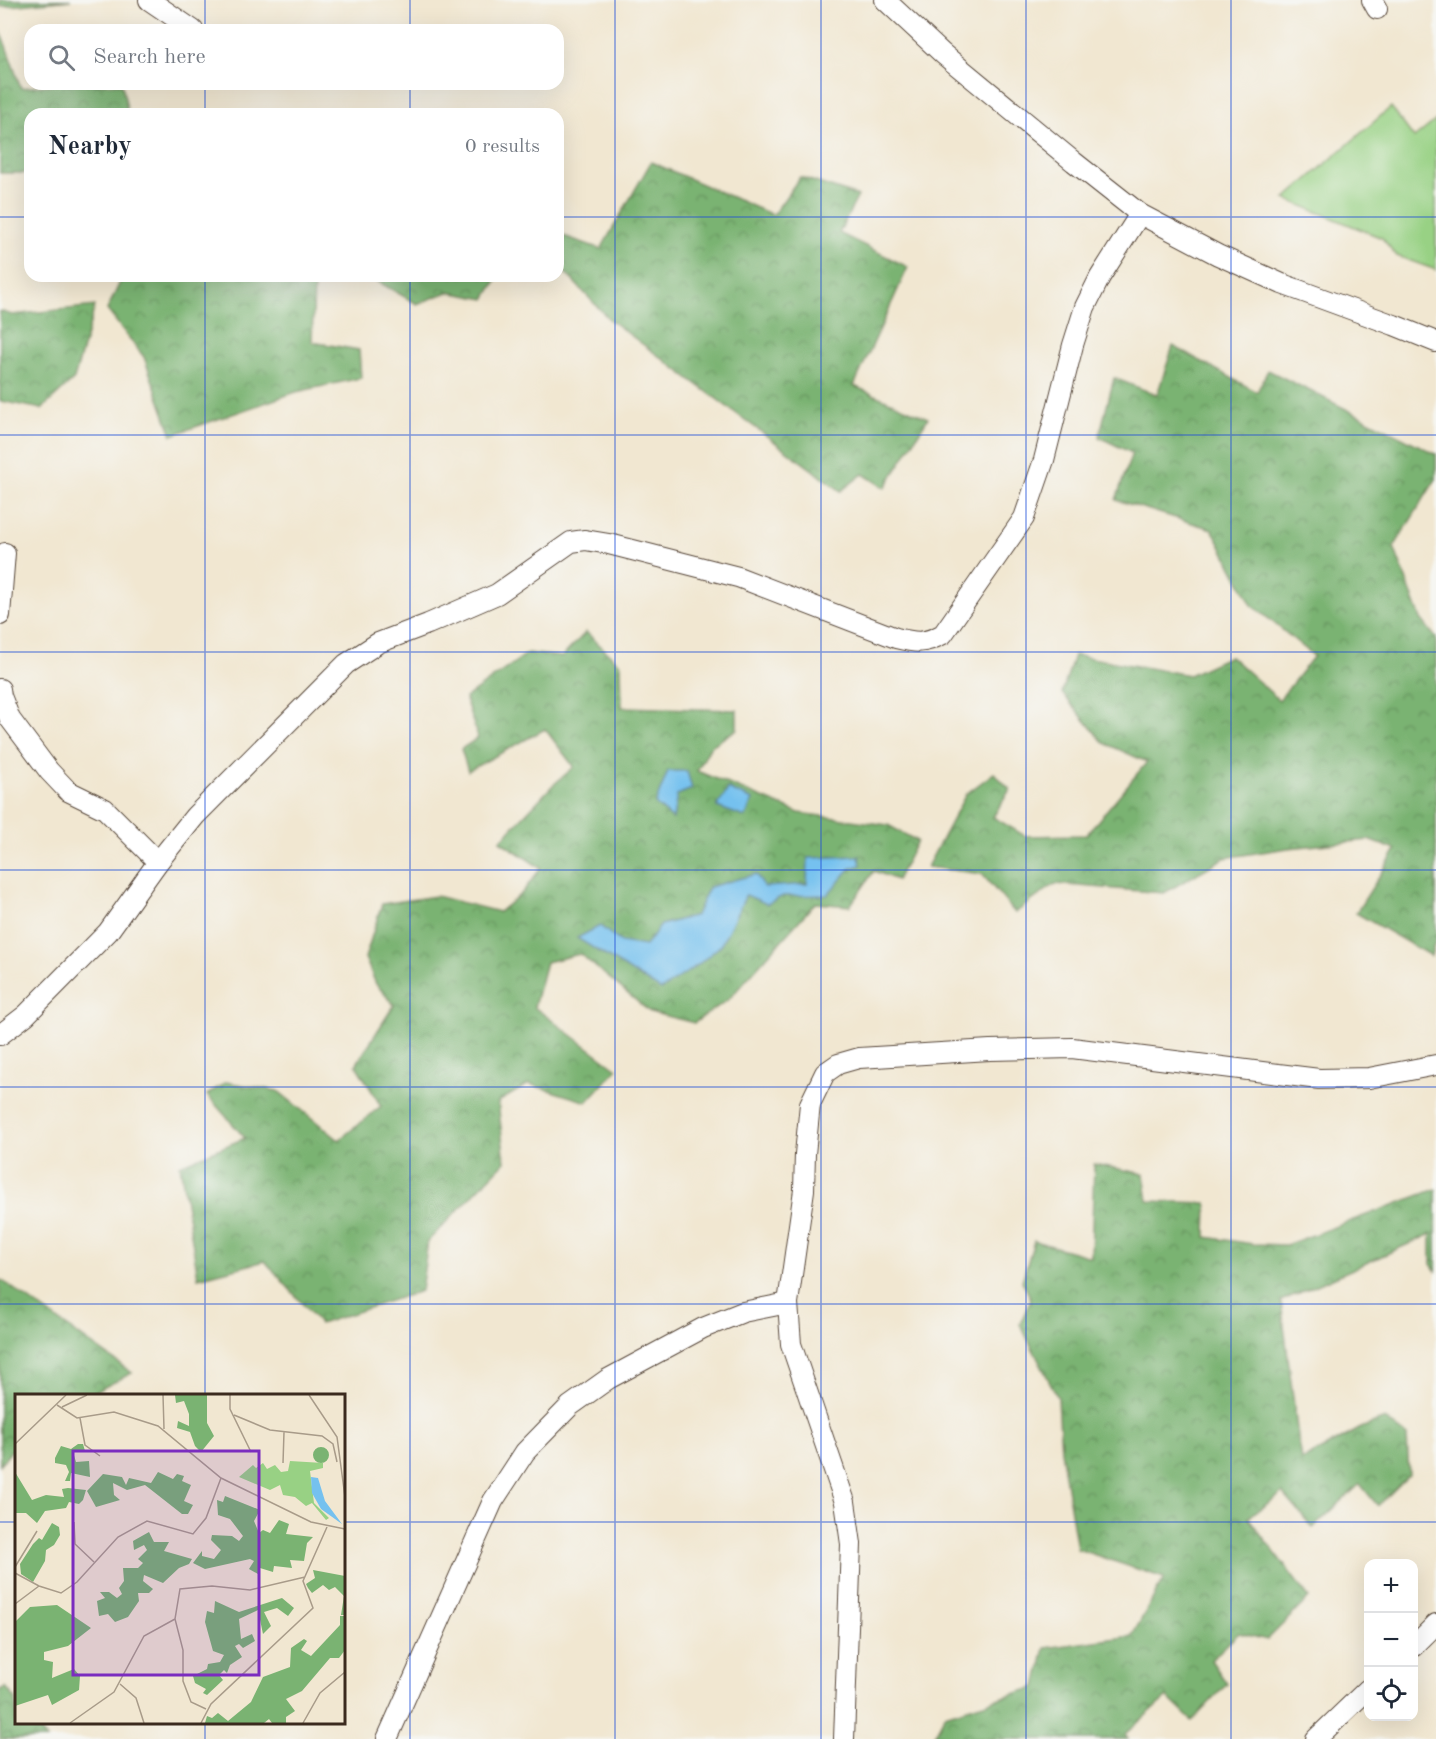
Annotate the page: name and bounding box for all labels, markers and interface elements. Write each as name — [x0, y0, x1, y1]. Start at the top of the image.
search box — [24, 24, 564, 90]
icon: search — [45, 41, 78, 74]
text: Search here — [93, 46, 206, 68]
text: Nearby — [48, 134, 132, 160]
text: 0 results — [465, 137, 540, 157]
inset map — [15, 1394, 345, 1724]
map controls — [1364, 1559, 1418, 1721]
button: + — [1364, 1559, 1418, 1613]
button: − — [1364, 1613, 1418, 1667]
button: locate — [1364, 1667, 1418, 1721]

